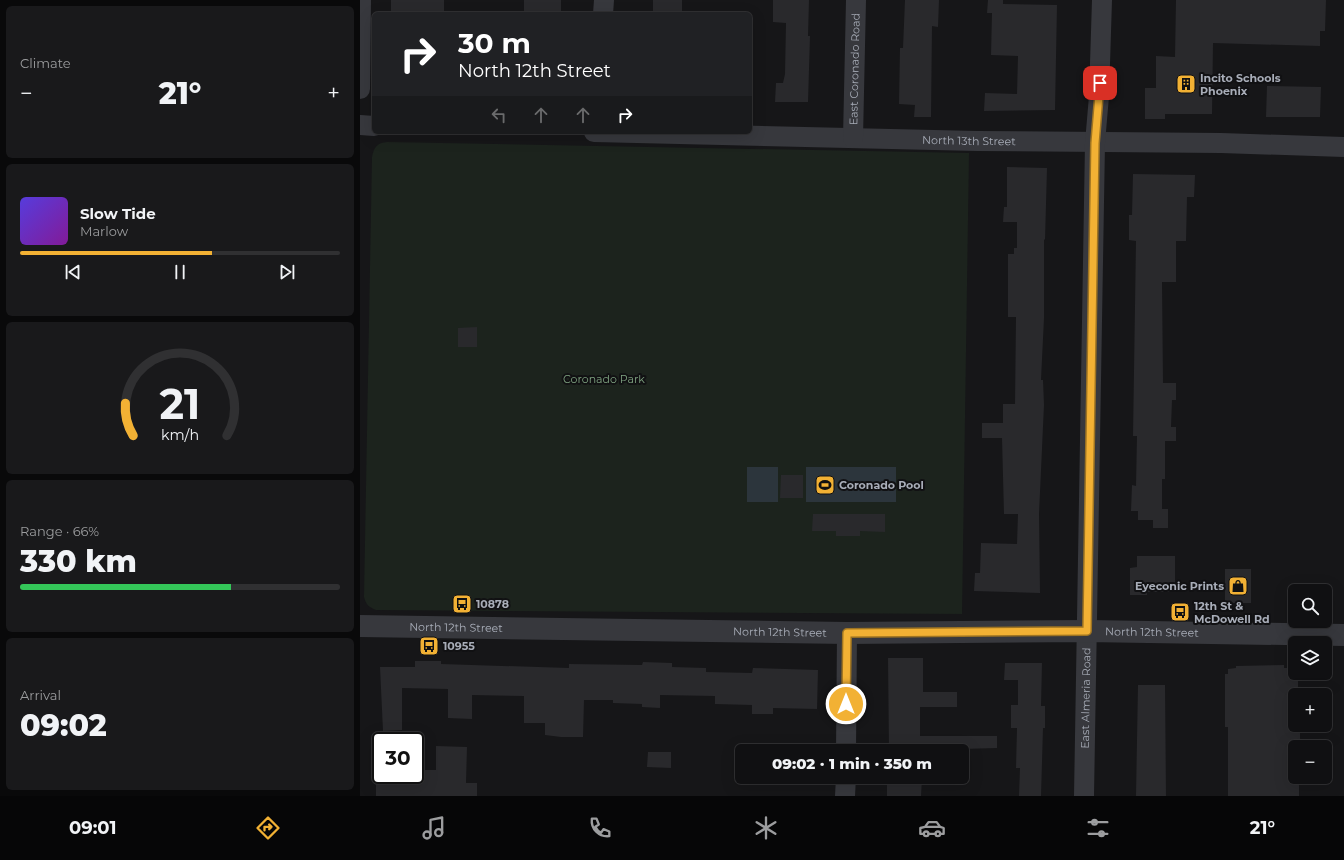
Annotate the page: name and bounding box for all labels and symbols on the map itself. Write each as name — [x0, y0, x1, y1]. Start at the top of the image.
street label: East Coronado Road — [846, 13, 863, 125]
pin — [1083, 66, 1117, 100]
place label: Incito Schools Phoenix — [1200, 71, 1281, 98]
building icon: Incito Schools Phoenix — [1175, 73, 1197, 95]
street label: North 13th Street — [922, 133, 1016, 148]
park label: Coronado Park — [563, 372, 645, 386]
sports icon: Coronado Pool — [814, 474, 836, 496]
place label: Coronado Pool — [839, 478, 924, 492]
shop icon: Eyeconic Prints — [1227, 575, 1249, 597]
place label: Eyeconic Prints — [1135, 579, 1224, 593]
bus stop icon: 10878 — [451, 593, 473, 615]
place label: 10878 — [476, 597, 509, 611]
place label: 12th St & McDowell Rd — [1194, 599, 1270, 626]
bus stop icon: 12th St & McDowell Rd — [1169, 601, 1191, 623]
street label: North 12th Street — [409, 620, 503, 635]
street label: North 12th Street — [733, 624, 827, 640]
street label: North 12th Street — [1105, 624, 1199, 640]
bus stop icon: 10955 — [418, 635, 440, 657]
place label: 10955 — [443, 639, 475, 653]
street label: East Almeria Road — [1078, 647, 1094, 749]
position arrow — [825, 683, 867, 725]
speed limit sign: 30 — [372, 732, 424, 784]

